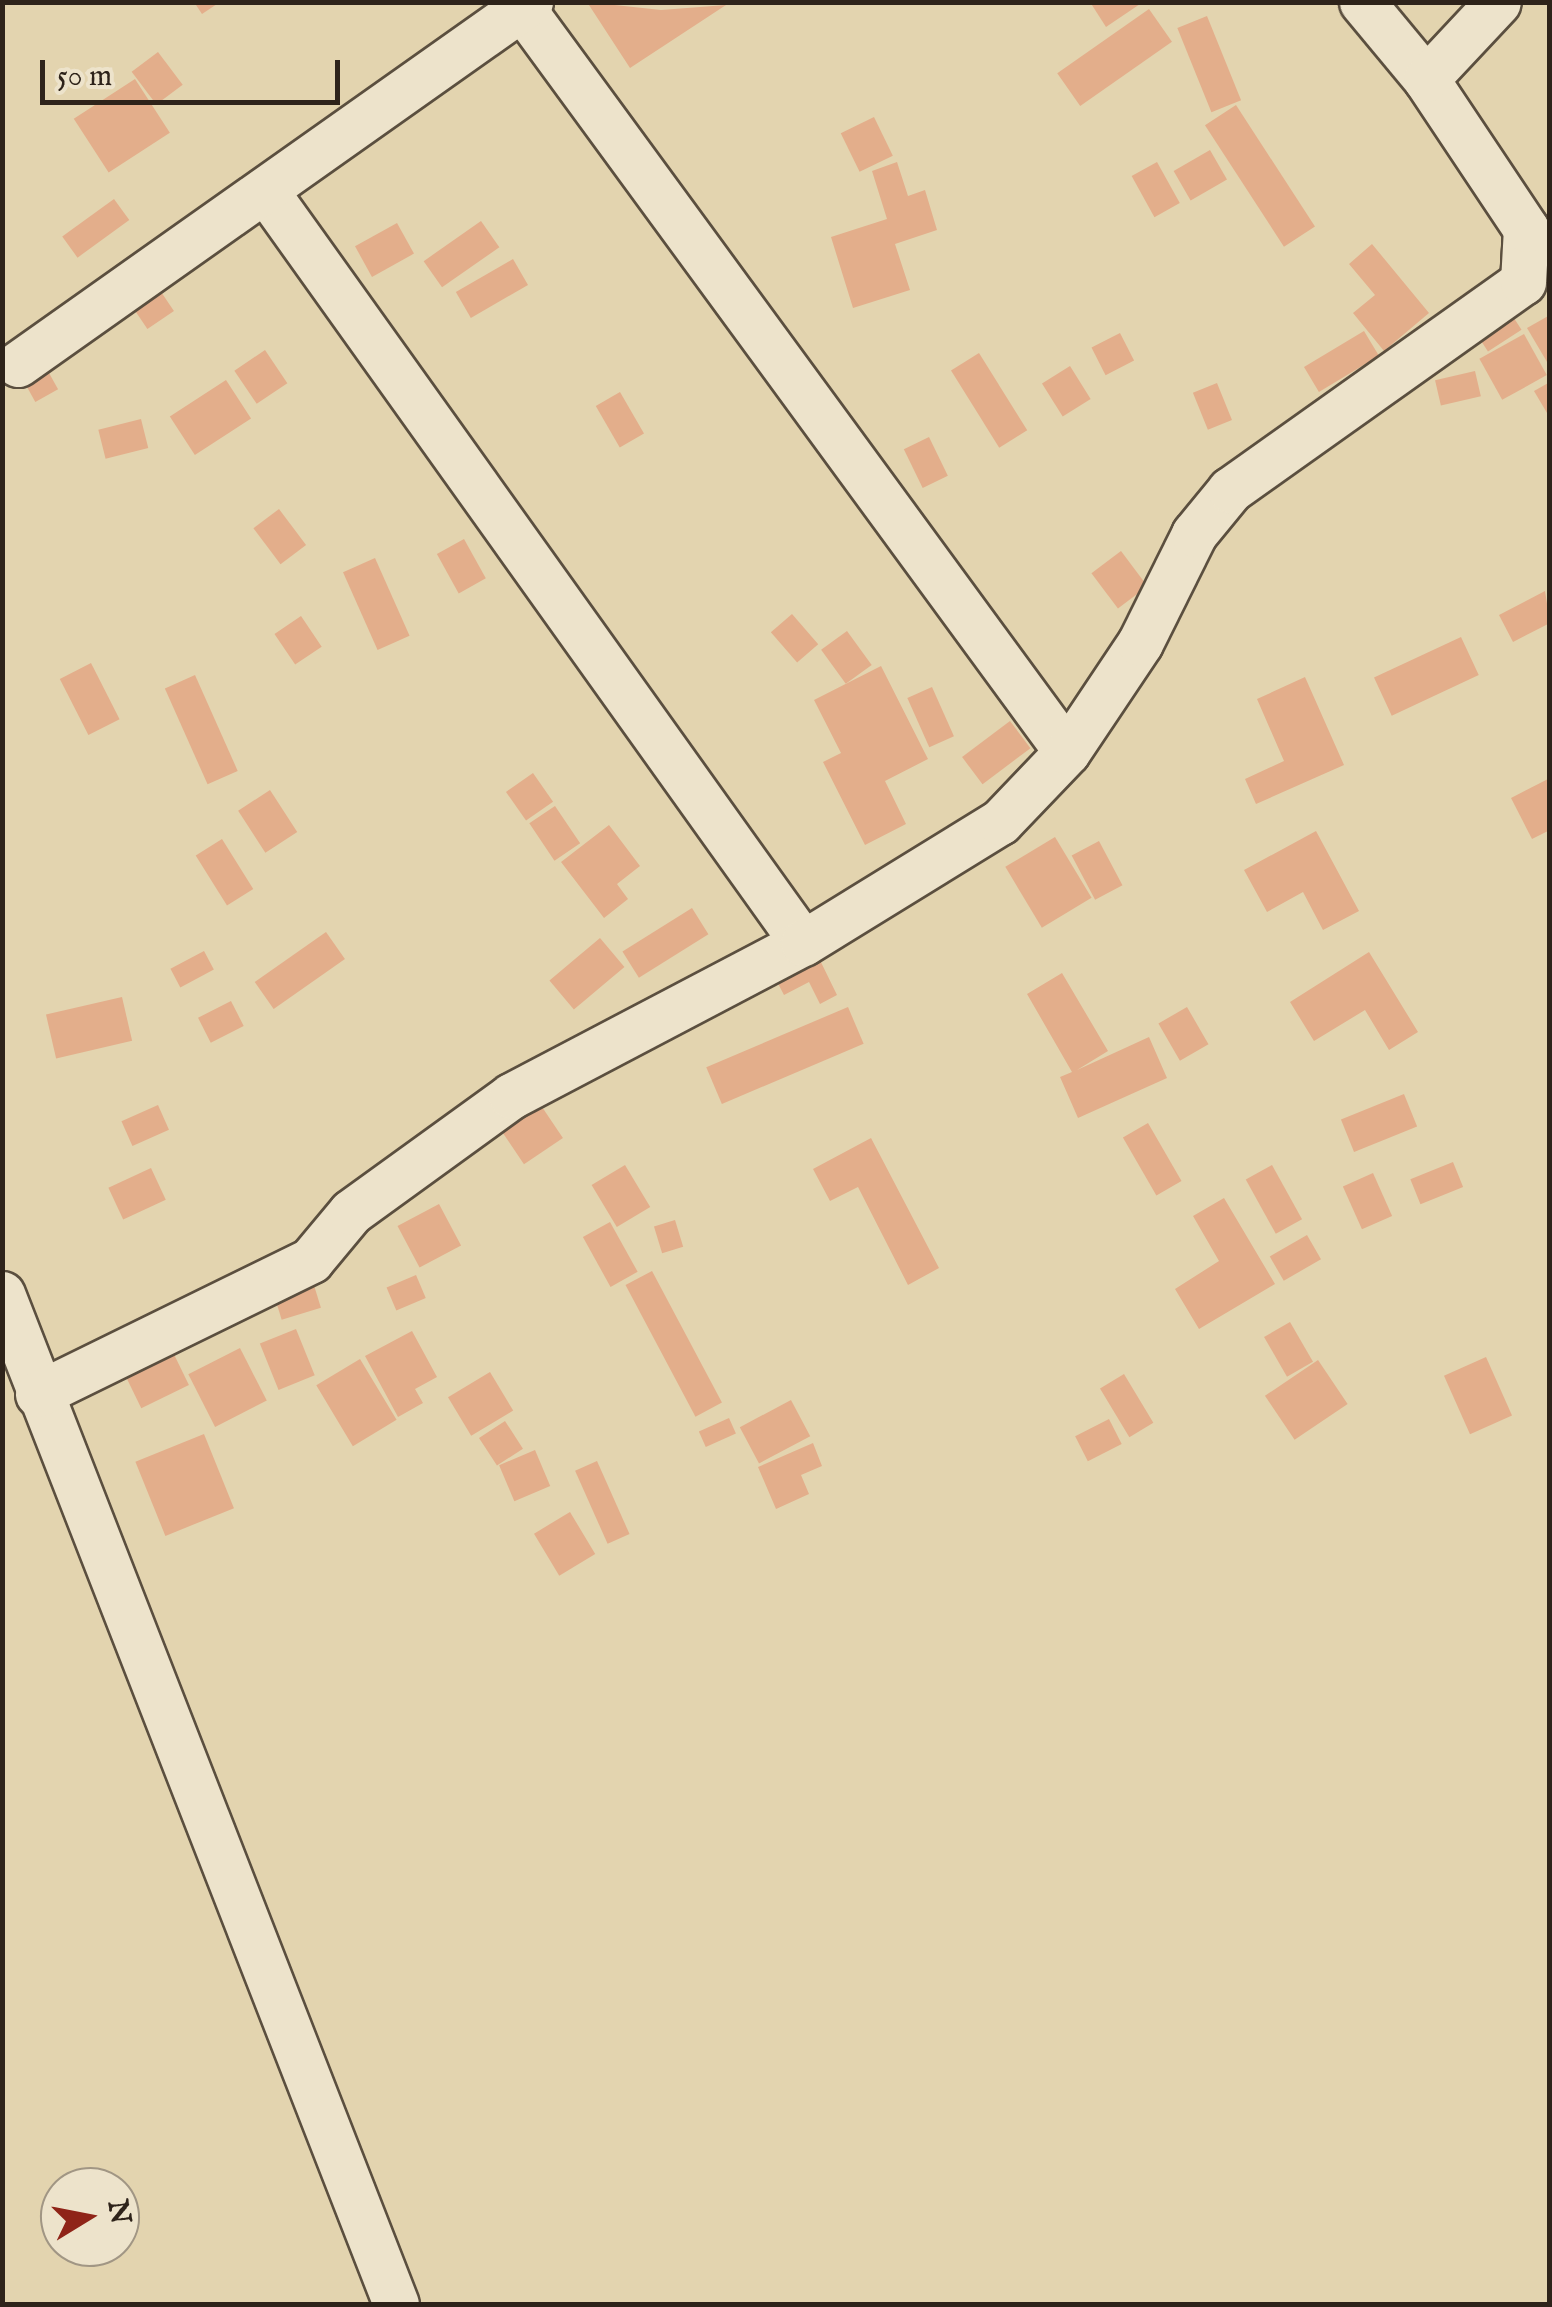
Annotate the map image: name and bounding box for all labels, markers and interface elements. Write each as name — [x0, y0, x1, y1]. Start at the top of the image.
scale bar — [45, 40, 345, 102]
text: 50 m — [57, 58, 112, 96]
north arrow — [40, 2167, 140, 2267]
text: N — [99, 2197, 137, 2227]

